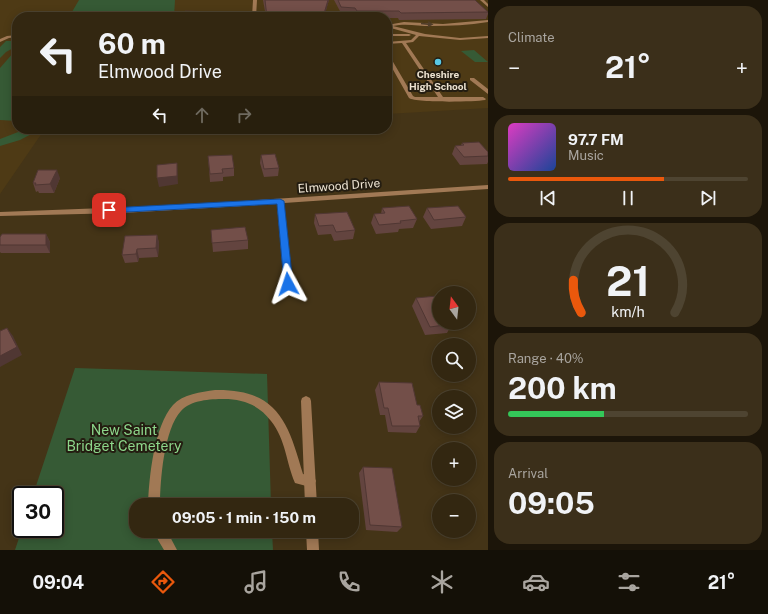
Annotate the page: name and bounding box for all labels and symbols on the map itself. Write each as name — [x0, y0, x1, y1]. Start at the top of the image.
one-way arrow — [421, 20, 433, 27]
marker: Cheshire High School — [433, 57, 443, 67]
place label: Cheshire High School — [409, 68, 467, 92]
street label: Elmwood Drive — [297, 176, 381, 196]
pin — [92, 193, 126, 227]
position arrow — [267, 263, 309, 305]
north arrow — [432, 286, 476, 330]
park label: New Saint Bridget Cemetery — [66, 422, 182, 454]
speed limit sign: 30 — [12, 486, 64, 538]

